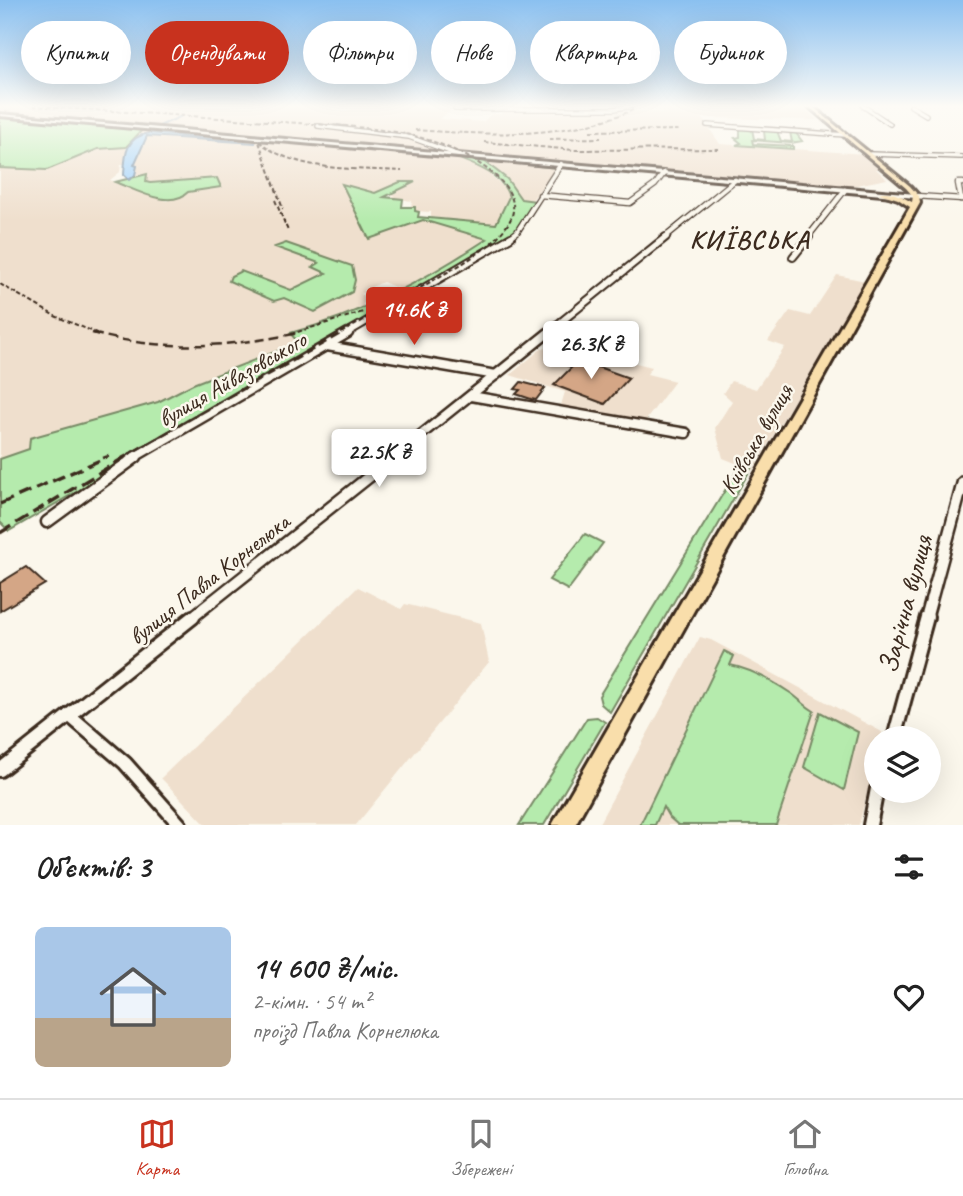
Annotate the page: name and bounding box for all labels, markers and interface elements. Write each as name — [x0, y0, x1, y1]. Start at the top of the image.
chip: Купити — [21, 21, 131, 84]
chip: Орендувати — [145, 21, 289, 84]
chip: Фільтри — [303, 21, 417, 84]
chip: Нове — [431, 21, 516, 84]
chip: Квартира — [530, 21, 660, 84]
chip: Будинок — [674, 21, 787, 84]
district label: КИЇВСЬКА — [690, 223, 810, 256]
pin: 14.6K ₴ — [349, 288, 479, 347]
text: 14.6K ₴ — [382, 295, 446, 324]
pin: 26.3K ₴ — [526, 322, 656, 381]
street label: вулиця Айвазовського — [152, 324, 313, 434]
text: 26.3K ₴ — [559, 329, 623, 358]
street label: Київська вулиця — [712, 378, 800, 499]
pin: 22.5K ₴ — [314, 430, 444, 489]
text: 22.5K ₴ — [347, 437, 411, 466]
street label: вулиця Павла Корнелюка — [122, 505, 297, 651]
street label: Зарічна вулиця — [870, 530, 940, 677]
map controls — [864, 726, 941, 803]
button: layers — [864, 726, 941, 803]
text: Об’єктів: 3 — [35, 848, 151, 886]
icon: filters — [890, 848, 928, 886]
text: 14 600 ₴/міс. — [252, 949, 397, 987]
icon: home — [91, 955, 175, 1039]
icon: heart — [890, 978, 928, 1016]
text: 2-кімн. · 54 m² — [252, 987, 370, 1016]
text: проїзд Павла Корнелюка — [252, 1016, 438, 1045]
tab: Карта — [136, 1115, 179, 1181]
tab: Збережені — [450, 1115, 512, 1181]
tab: Головна — [783, 1115, 827, 1181]

